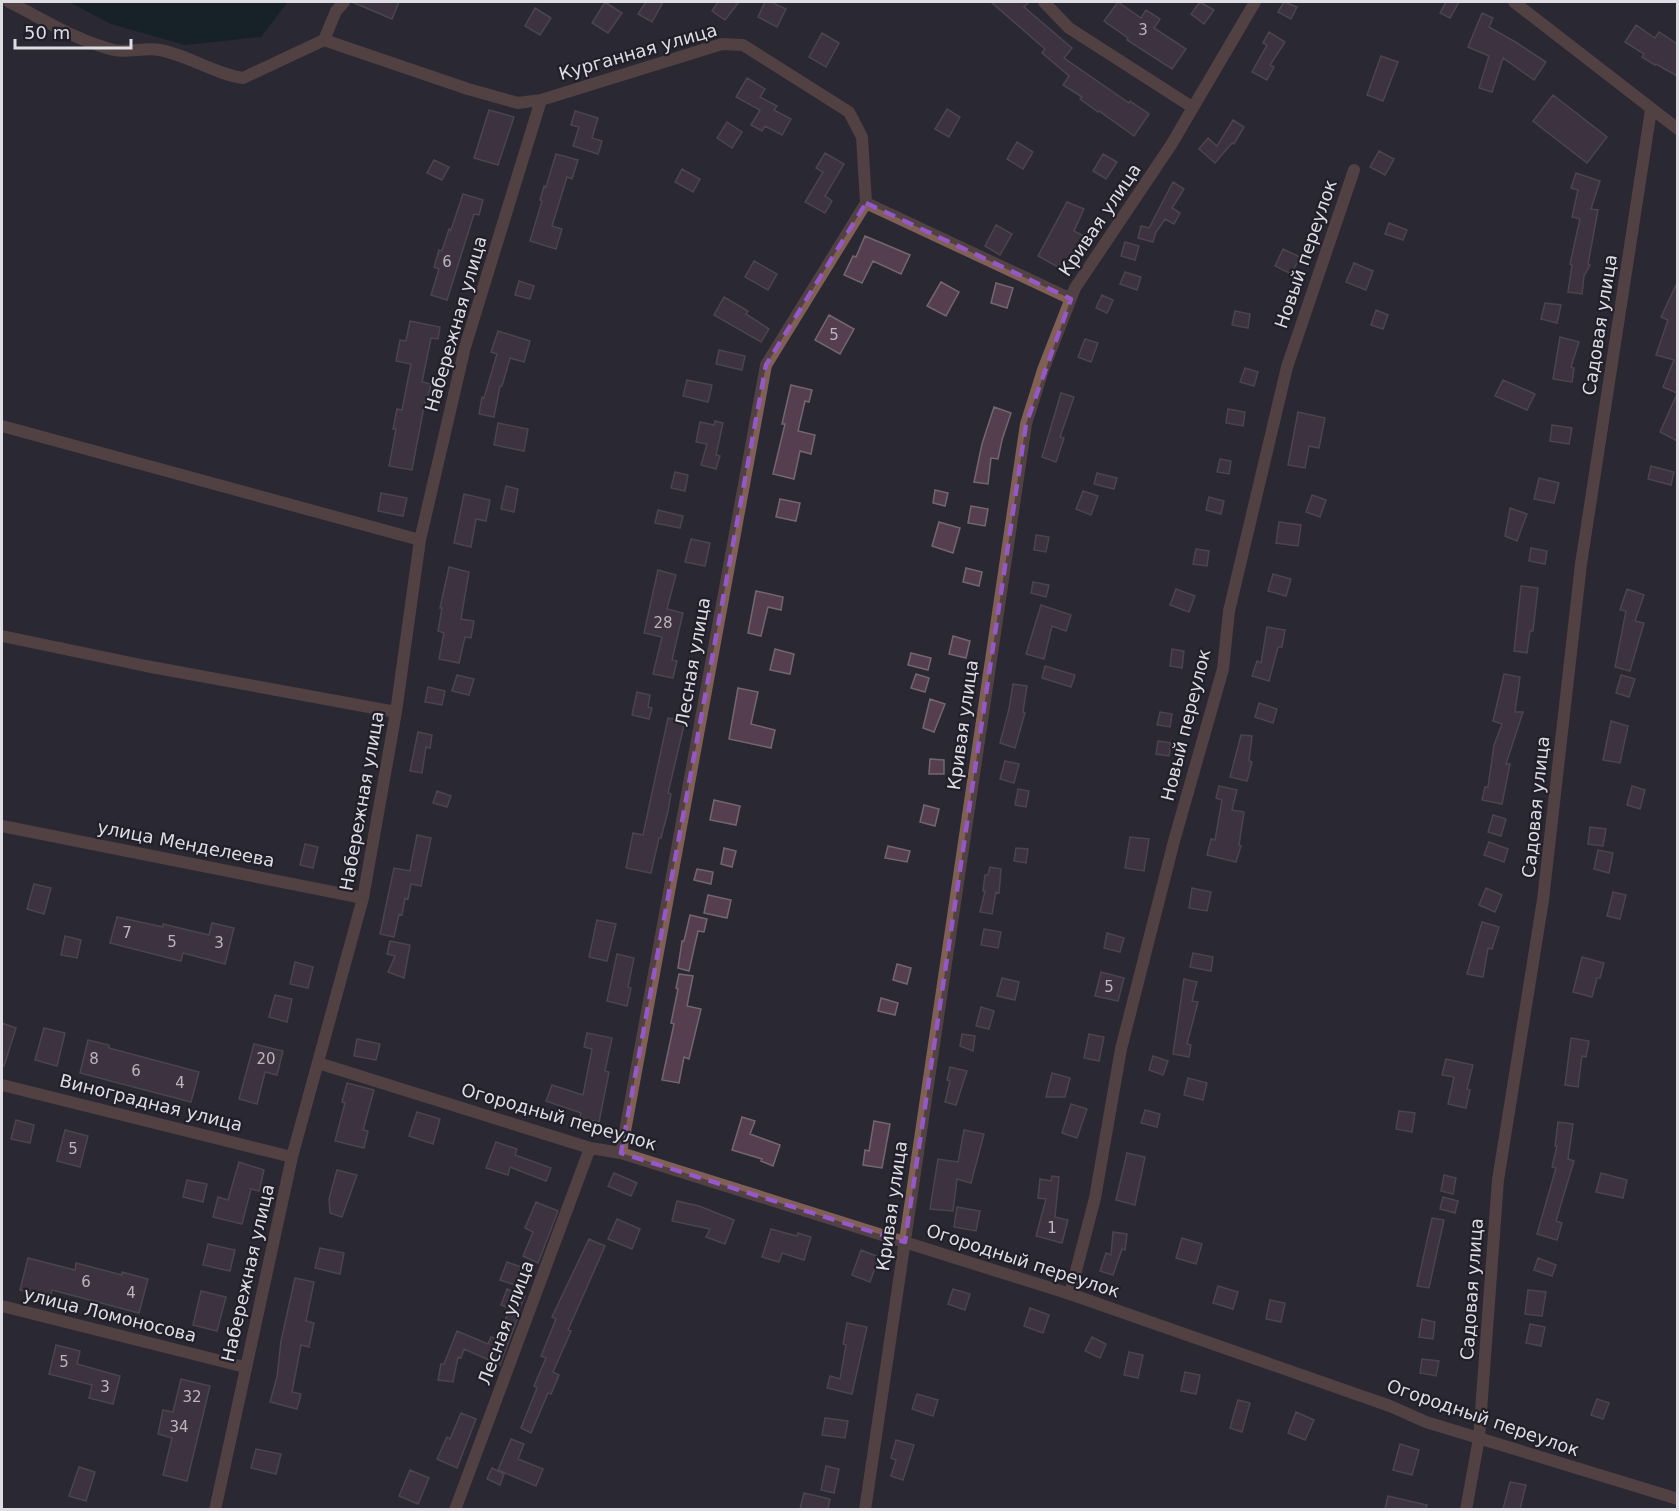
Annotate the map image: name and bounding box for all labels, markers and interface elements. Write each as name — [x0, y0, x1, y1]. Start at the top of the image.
scale bar — [15, 12, 130, 50]
street label: Курганная улица — [556, 19, 719, 84]
house number: 3 — [1138, 21, 1148, 39]
text: 50 m — [24, 22, 70, 43]
street label: Кривая улица — [1054, 159, 1145, 280]
street label: Новый переулок — [1270, 176, 1341, 331]
street label: Набережная улица — [420, 234, 491, 414]
house number: 6 — [442, 253, 452, 271]
street label: Садовая улица — [1578, 253, 1621, 397]
house number: 5 — [829, 326, 839, 344]
street label: Лесная улица — [671, 596, 714, 728]
house number: 28 — [653, 614, 673, 632]
street label: Новый переулок — [1156, 646, 1215, 803]
street label: Кривая улица — [943, 658, 982, 791]
street label: Набережная улица — [335, 709, 388, 892]
street label: Садовая улица — [1518, 735, 1553, 879]
street label: улица Менделеева — [96, 816, 276, 871]
house number: 7 — [122, 924, 132, 942]
house number: 5 — [167, 933, 177, 951]
house number: 3 — [214, 934, 224, 952]
house number: 5 — [1104, 978, 1114, 996]
house number: 8 — [89, 1050, 99, 1068]
house number: 20 — [256, 1050, 276, 1068]
house number: 6 — [131, 1062, 141, 1080]
street label: Виноградная улица — [58, 1070, 245, 1135]
house number: 4 — [175, 1074, 185, 1092]
street label: Огородный переулок — [459, 1079, 659, 1155]
street label: Кривая улица — [872, 1139, 911, 1272]
house number: 5 — [68, 1140, 78, 1158]
street label: Набережная улица — [217, 1182, 278, 1364]
street label: Садовая улица — [1456, 1217, 1487, 1361]
street label: Огородный переулок — [924, 1219, 1123, 1302]
house number: 1 — [1047, 1219, 1057, 1237]
street label: Лесная улица — [473, 1258, 538, 1388]
house number: 6 — [81, 1273, 91, 1291]
street label: улица Ломоносова — [22, 1283, 199, 1346]
house number: 4 — [126, 1284, 136, 1302]
house number: 5 — [59, 1353, 69, 1371]
street label: Огородный переулок — [1384, 1375, 1582, 1460]
house number: 3 — [100, 1378, 110, 1396]
house number: 32 — [182, 1388, 202, 1406]
house number: 34 — [169, 1418, 189, 1436]

